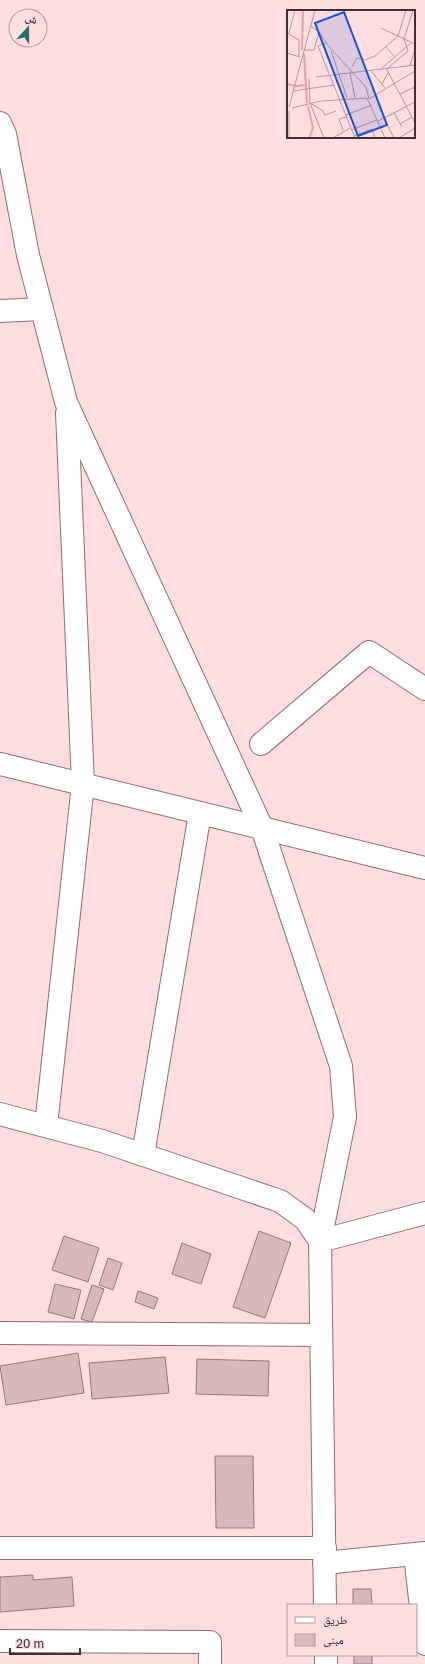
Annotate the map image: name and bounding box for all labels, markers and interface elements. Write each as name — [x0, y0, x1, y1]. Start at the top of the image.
north arrow — [8, 8, 48, 48]
text: ش — [23, 10, 40, 28]
inset map — [287, 10, 415, 138]
legend — [287, 1604, 417, 1656]
text: طريق — [323, 1612, 348, 1627]
scale bar — [10, 1630, 80, 1656]
text: مبنى — [323, 1632, 344, 1647]
text: 20 m — [16, 1636, 44, 1651]

